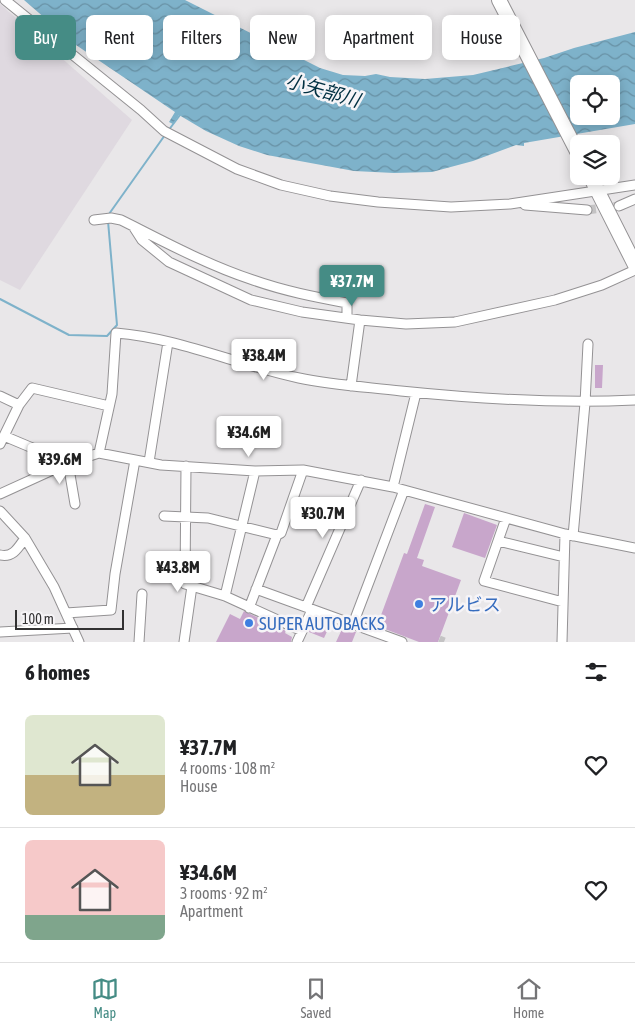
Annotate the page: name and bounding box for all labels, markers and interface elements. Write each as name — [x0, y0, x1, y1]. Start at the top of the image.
chip: Buy — [15, 15, 76, 60]
chip: Rent — [86, 15, 153, 60]
chip: Filters — [163, 15, 240, 60]
chip: New — [250, 15, 315, 60]
chip: Apartment — [325, 15, 432, 60]
chip: House — [442, 15, 520, 60]
water label: 小矢部川 — [283, 69, 364, 112]
map controls — [570, 75, 620, 185]
button: locate — [570, 75, 620, 125]
button: layers — [570, 135, 620, 185]
pin: ¥37.7M — [311, 264, 393, 307]
text: ¥37.7M — [330, 272, 374, 290]
pin: ¥38.4M — [223, 338, 305, 381]
text: ¥38.4M — [242, 346, 286, 364]
pin: ¥34.6M — [208, 416, 290, 458]
text: ¥34.6M — [227, 423, 271, 441]
pin: ¥39.6M — [19, 442, 101, 485]
text: ¥39.6M — [38, 450, 82, 468]
pin: ¥30.7M — [282, 496, 364, 539]
text: ¥30.7M — [301, 504, 345, 522]
pin: ¥43.8M — [137, 550, 219, 593]
text: ¥43.8M — [156, 558, 200, 576]
place label: アルビス — [429, 594, 501, 615]
marker: アルビス — [413, 598, 425, 610]
scale bar — [15, 607, 124, 630]
text: 100 m — [22, 611, 54, 627]
place label: SUPER AUTOBACKS — [259, 613, 385, 634]
marker: SUPER AUTOBACKS — [243, 617, 255, 629]
icon: filters — [582, 658, 610, 686]
text: 6 homes — [25, 660, 90, 684]
icon: home — [65, 735, 125, 795]
text: ¥37.7M — [180, 735, 237, 759]
icon: heart — [582, 751, 610, 779]
text: 4 rooms · 108 m² — [180, 759, 275, 777]
text: House — [180, 777, 217, 795]
icon: home — [65, 860, 125, 920]
text: ¥34.6M — [180, 860, 237, 884]
icon: heart — [582, 876, 610, 904]
text: 3 rooms · 92 m² — [180, 884, 268, 902]
text: Apartment — [180, 902, 243, 920]
tab: Map — [91, 975, 119, 1021]
tab: Saved — [300, 975, 331, 1021]
tab: Home — [513, 975, 544, 1021]

